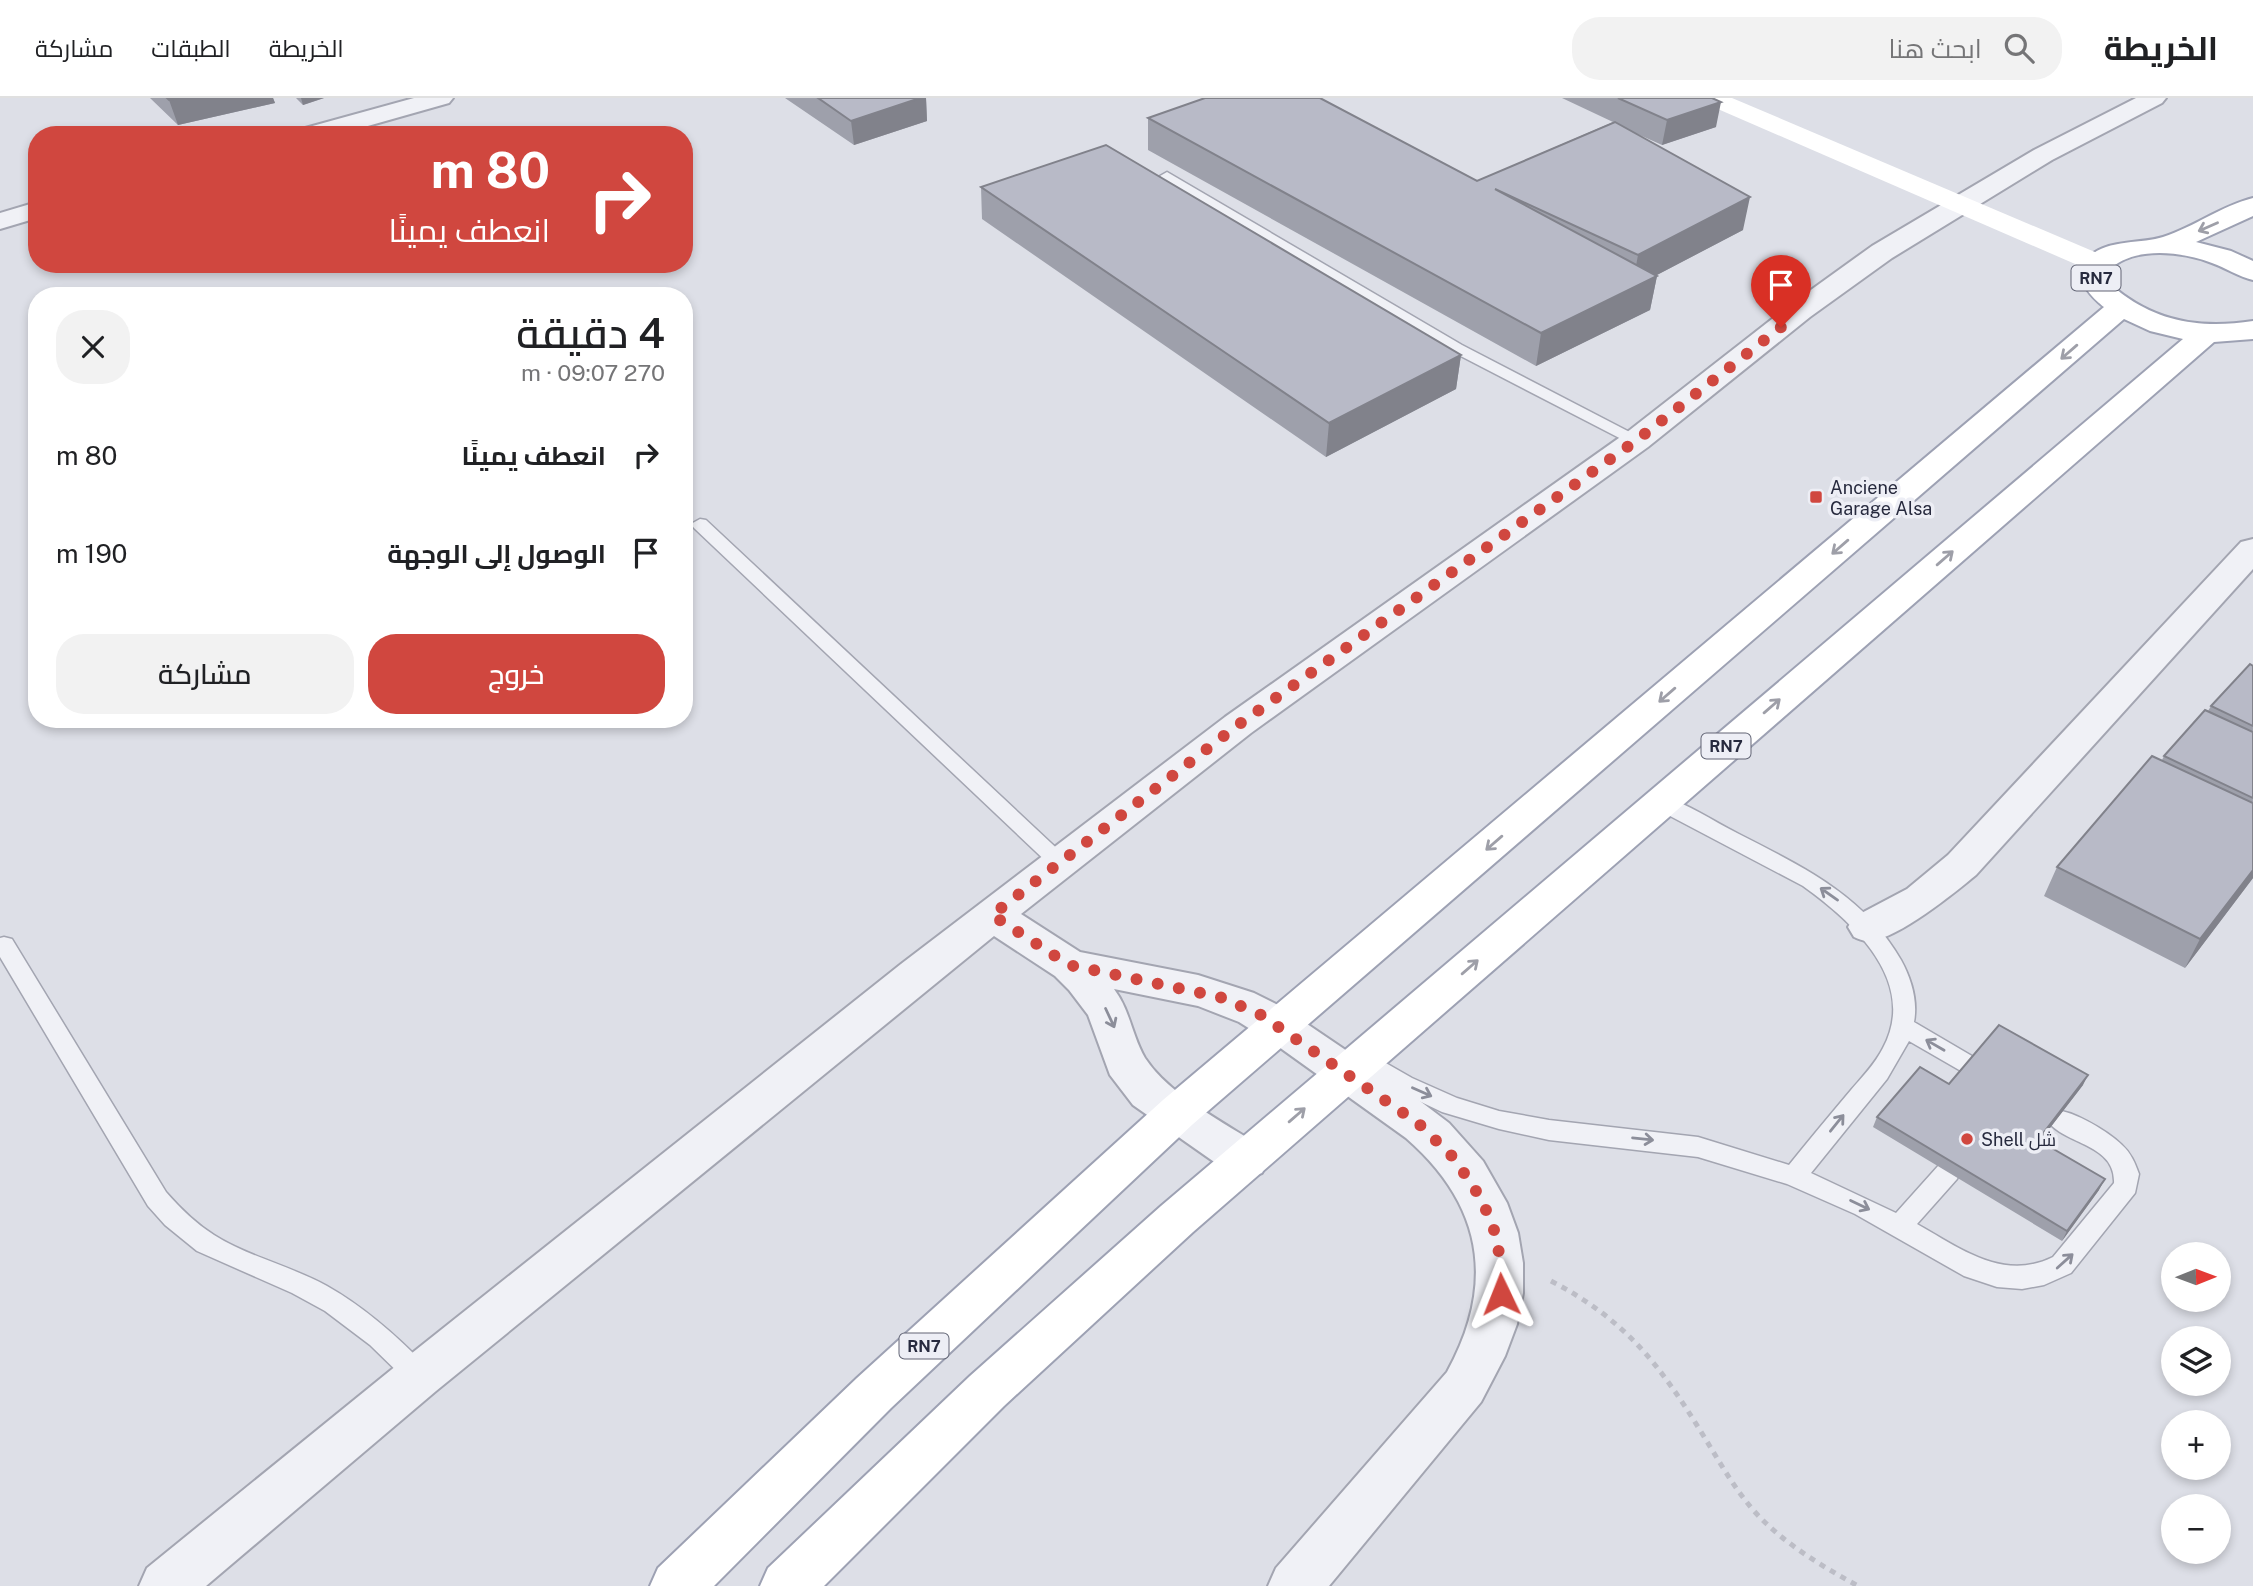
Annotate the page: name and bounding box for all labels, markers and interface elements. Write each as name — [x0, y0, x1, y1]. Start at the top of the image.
search box — [1572, 17, 2062, 80]
icon: search — [2000, 29, 2038, 67]
text: الخريطة — [2104, 29, 2218, 67]
text: ابحث هنا — [1888, 33, 1982, 64]
text: مشاركة — [35, 34, 113, 62]
text: الطبقات — [151, 34, 231, 62]
text: الخريطة — [269, 34, 344, 62]
text: 80 m — [431, 141, 550, 199]
icon: right — [574, 154, 665, 245]
text: انعطف يمينًا — [389, 212, 550, 249]
one-way arrow — [2198, 221, 2219, 234]
pin — [1751, 255, 1811, 327]
icon: arrive — [1762, 266, 1800, 304]
road number: RN7 — [2072, 266, 2120, 290]
text: 4 دقيقة — [516, 308, 665, 357]
button: close — [56, 310, 130, 384]
one-way arrow — [2060, 344, 2078, 360]
text: 270 m · 09:07 — [521, 359, 665, 386]
icon: right — [627, 436, 665, 474]
text: 80 m — [56, 440, 117, 471]
text: انعطف يمينًا — [462, 440, 606, 471]
place label: Anciene Garage Alsa — [1830, 477, 1932, 519]
marker: Anciene Garage Alsa — [1808, 489, 1824, 505]
icon: arrive — [627, 534, 665, 572]
text: 190 m — [56, 538, 127, 569]
text: الوصول إلى الوجهة — [387, 538, 606, 569]
one-way arrow — [1832, 539, 1850, 555]
one-way arrow — [1935, 550, 1953, 566]
button: مشاركة — [56, 634, 354, 714]
button: خروج — [368, 634, 665, 714]
one-way arrow — [1659, 687, 1677, 703]
one-way arrow — [1763, 698, 1781, 714]
road number: RN7 — [1702, 734, 1750, 758]
one-way arrow — [1486, 835, 1504, 851]
one-way arrow — [1820, 887, 1839, 901]
one-way arrow — [1460, 959, 1478, 975]
one-way arrow — [1104, 1007, 1118, 1028]
one-way arrow — [1926, 1038, 1946, 1052]
one-way arrow — [1411, 1086, 1432, 1099]
one-way arrow — [1288, 1107, 1306, 1123]
one-way arrow — [1830, 1115, 1845, 1133]
place label: Shell شل — [1981, 1129, 2056, 1151]
marker: Shell شل — [1959, 1131, 1975, 1147]
one-way arrow — [1631, 1133, 1654, 1146]
one-way arrow — [1849, 1199, 1870, 1212]
north arrow — [2161, 1242, 2231, 1312]
map controls — [2161, 1242, 2231, 1564]
one-way arrow — [2056, 1252, 2073, 1269]
position arrow — [1464, 1257, 1538, 1331]
button: layers — [2161, 1326, 2231, 1396]
road number: RN7 — [900, 1334, 948, 1358]
button: + — [2161, 1410, 2231, 1480]
button: − — [2161, 1494, 2231, 1564]

